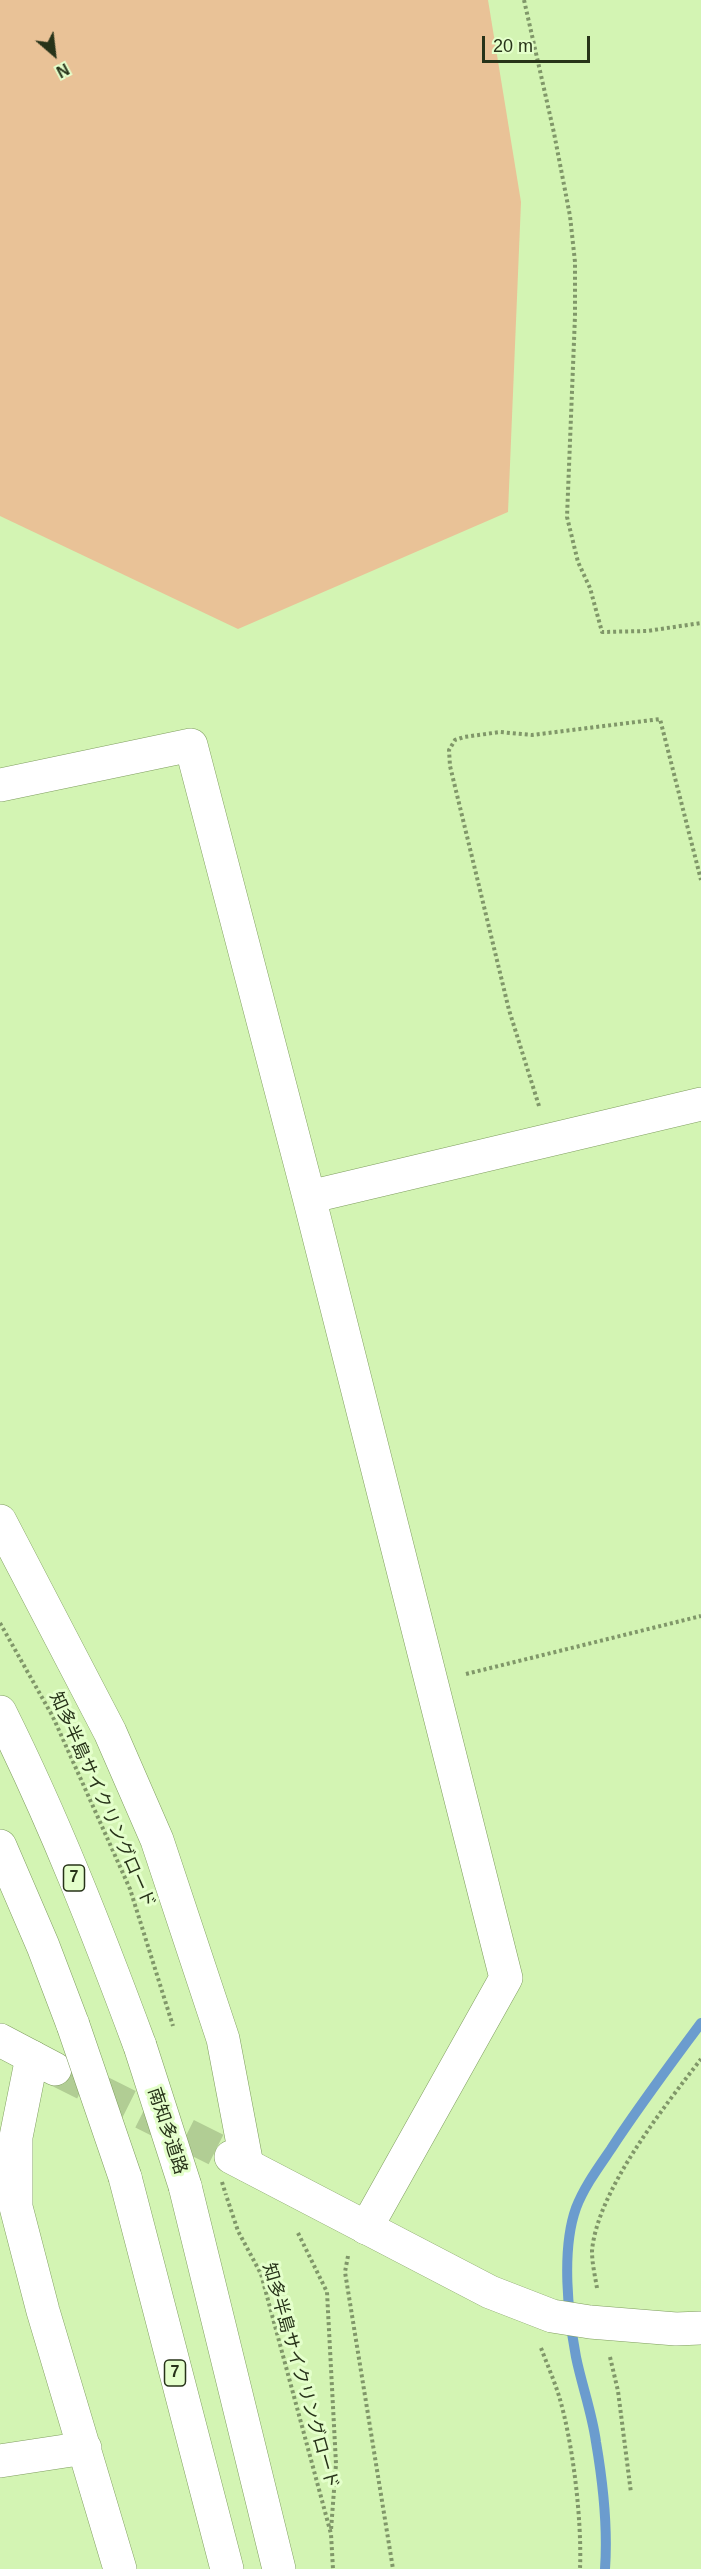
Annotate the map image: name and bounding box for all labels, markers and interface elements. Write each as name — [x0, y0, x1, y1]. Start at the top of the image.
north arrow — [24, 24, 84, 84]
scale bar — [485, 24, 593, 62]
text: 20 m — [493, 36, 533, 56]
text: N — [54, 60, 72, 81]
street label: 知多半島サイクリングロード — [45, 1689, 159, 1911]
road number: 7 — [64, 1865, 84, 1891]
street label: 南知多道路 — [143, 2085, 191, 2177]
street label: 知多半島サイクリングロード — [257, 2261, 343, 2491]
road number: 7 — [164, 2360, 186, 2386]

